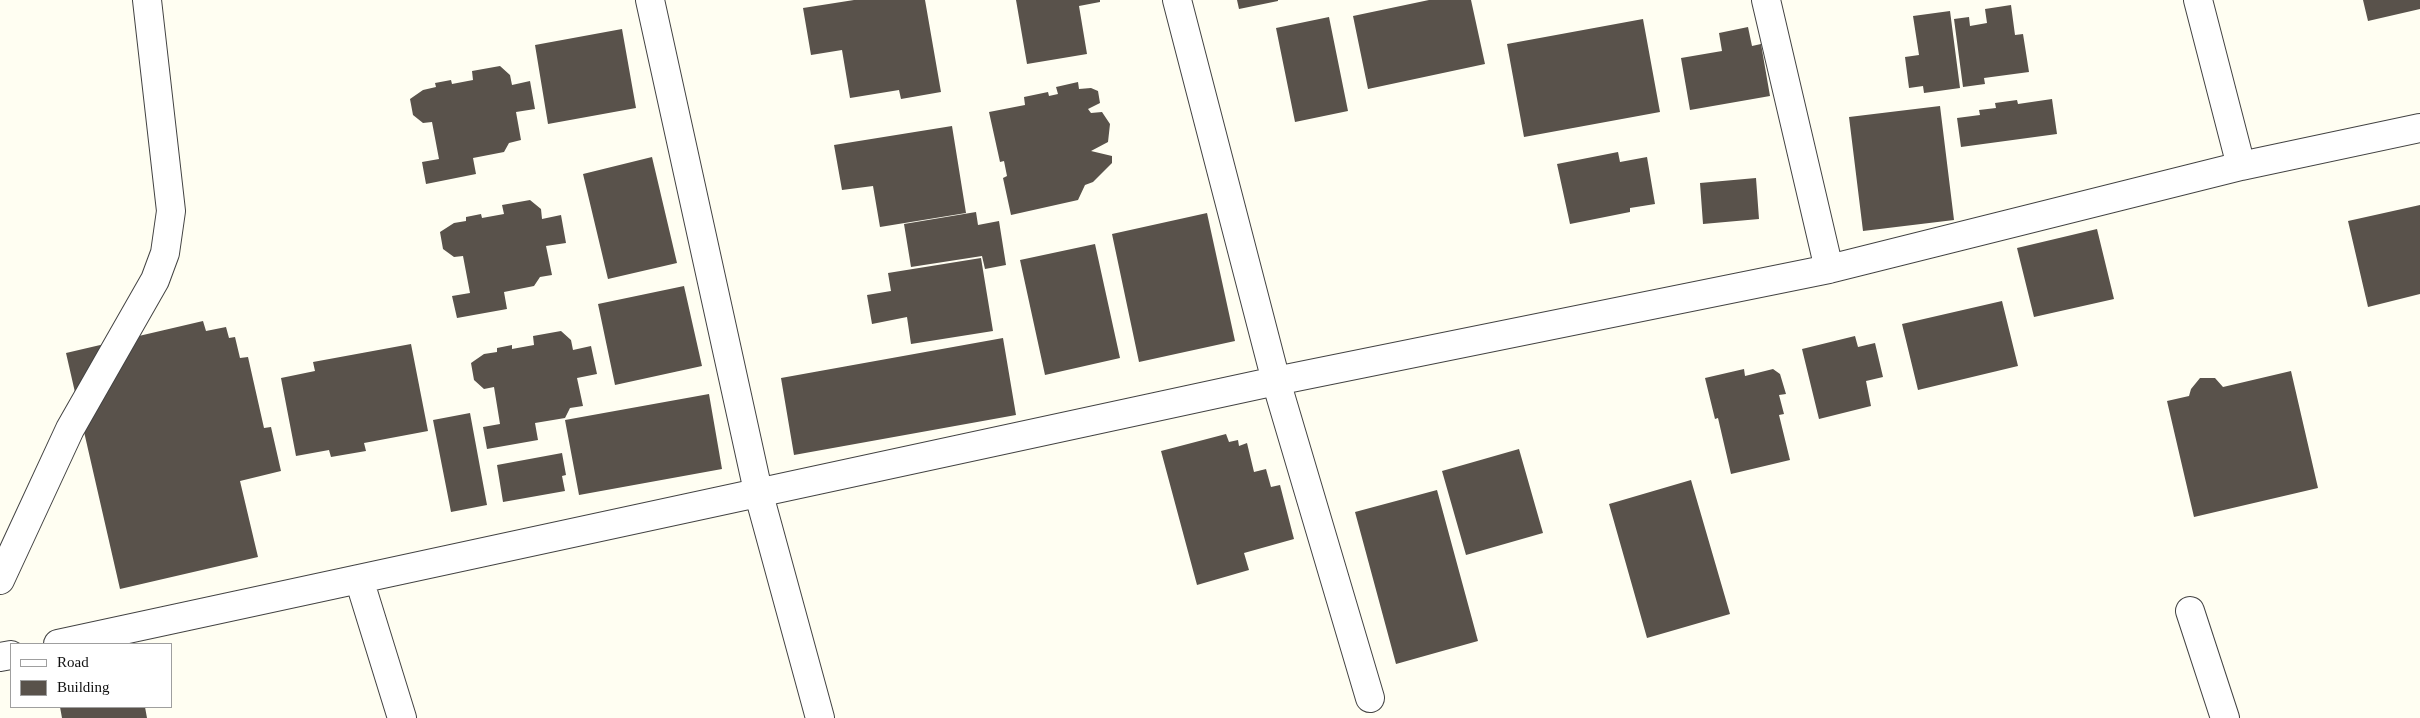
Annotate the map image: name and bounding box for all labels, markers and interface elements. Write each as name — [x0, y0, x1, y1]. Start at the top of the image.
legend — [10, 643, 172, 708]
text: Road — [57, 654, 89, 670]
text: Building — [57, 679, 110, 695]

